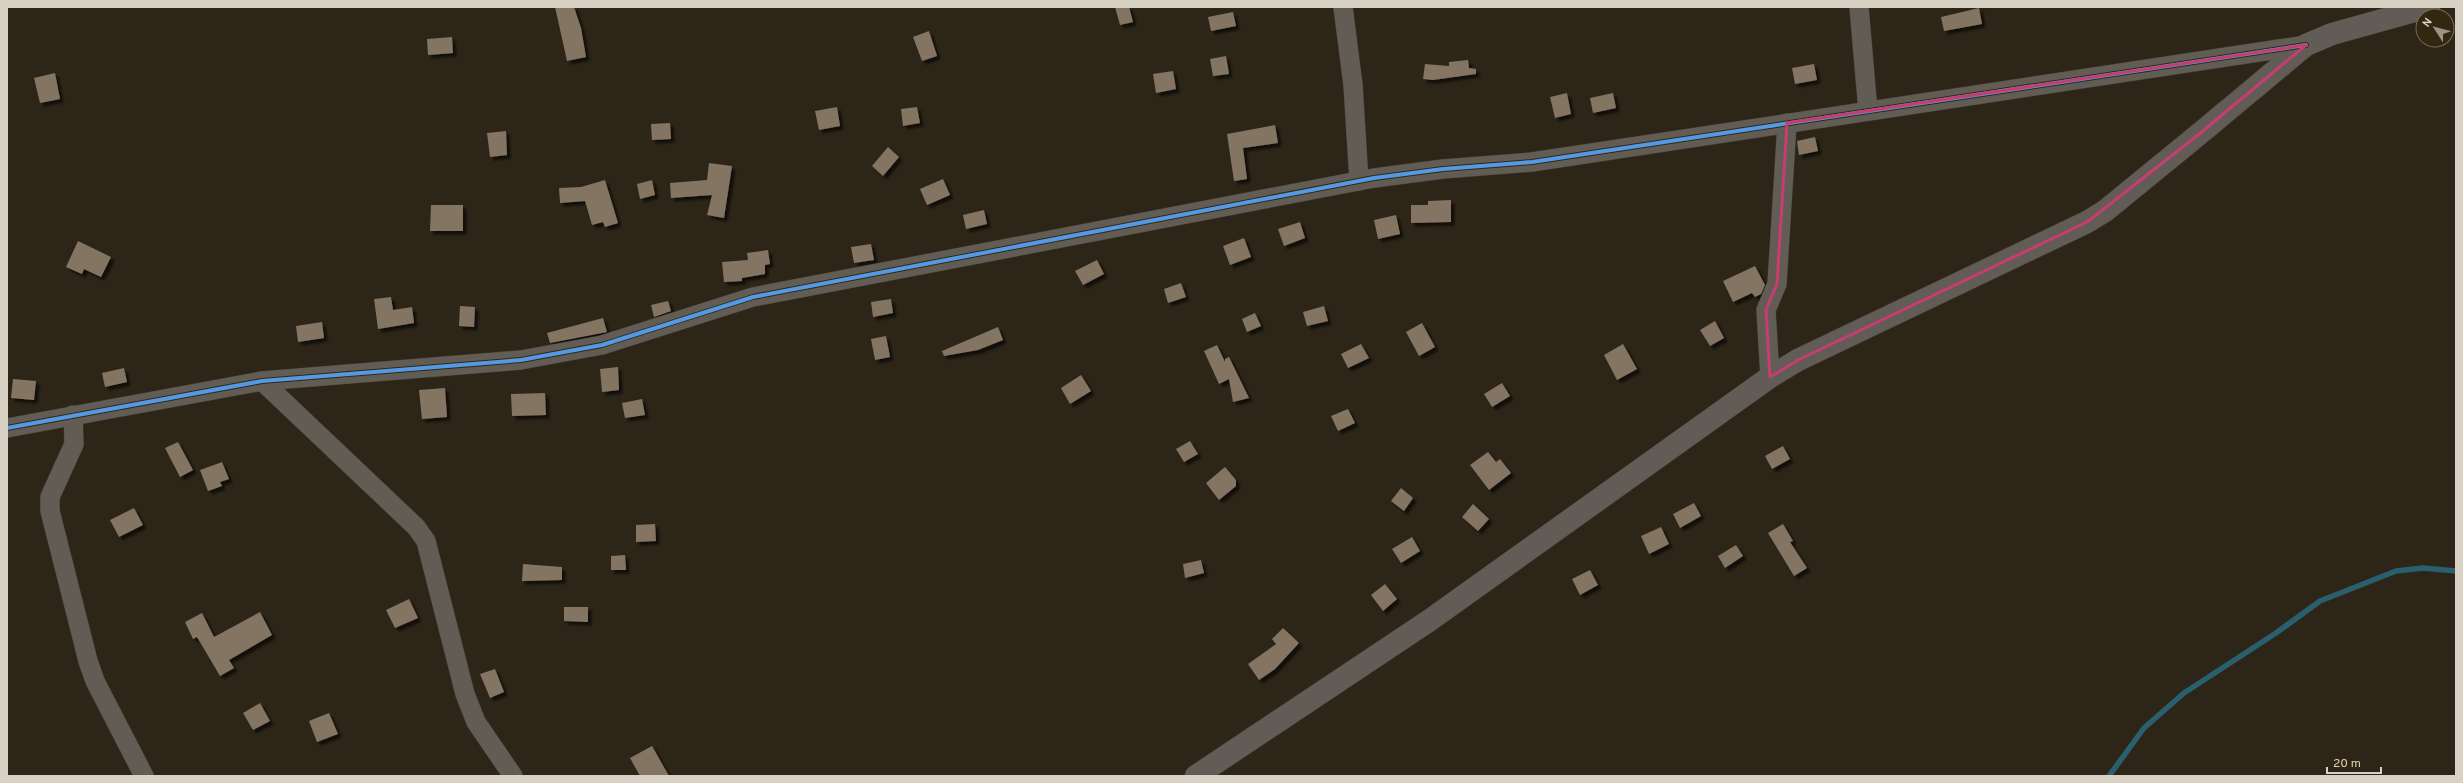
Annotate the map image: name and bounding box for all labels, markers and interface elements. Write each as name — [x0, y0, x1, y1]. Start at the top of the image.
north arrow — [2415, 8, 2455, 48]
text: N — [2420, 15, 2436, 30]
scale bar — [2327, 749, 2381, 775]
text: 20 m — [2333, 756, 2361, 772]

